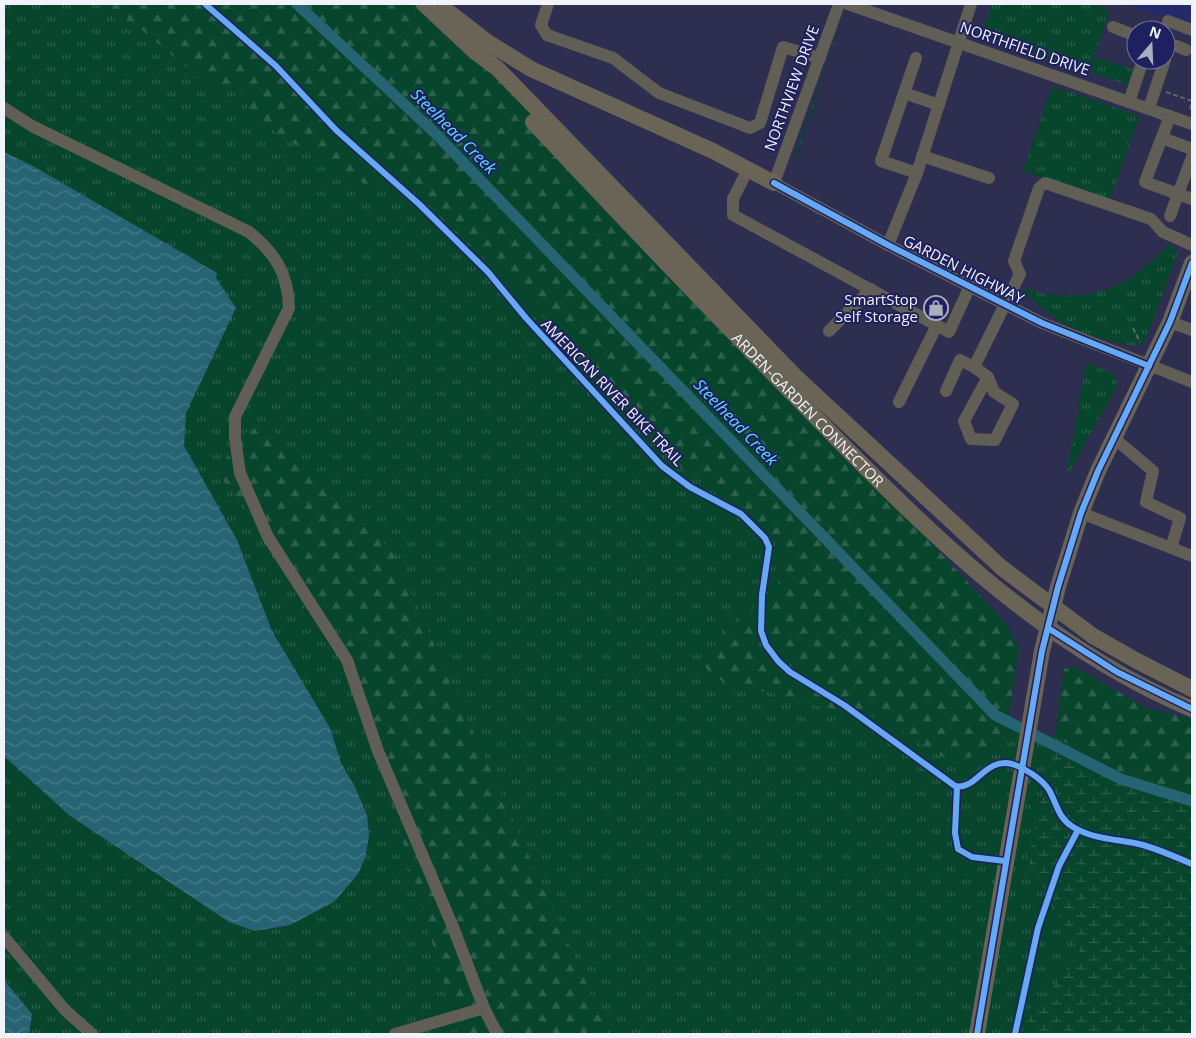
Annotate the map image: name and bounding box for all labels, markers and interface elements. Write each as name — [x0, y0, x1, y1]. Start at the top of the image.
street label: NORTHFIELD DRIVE — [957, 16, 1093, 80]
north arrow — [1126, 20, 1176, 70]
text: N — [1147, 21, 1164, 43]
street label: NORTHVIEW DRIVE — [759, 22, 823, 154]
water label: Steelhead Creek — [406, 83, 502, 179]
street label: GARDEN HIGHWAY — [900, 230, 1028, 308]
place label: SmartStop Self Storage — [835, 289, 918, 326]
shop icon: SmartStop Self Storage — [923, 295, 949, 321]
street label: AMERICAN RIVER BIKE TRAIL — [537, 314, 689, 470]
street label: ARDEN-GARDEN CONNECTOR — [728, 328, 889, 491]
water label: Steelhead Creek — [689, 374, 784, 471]

